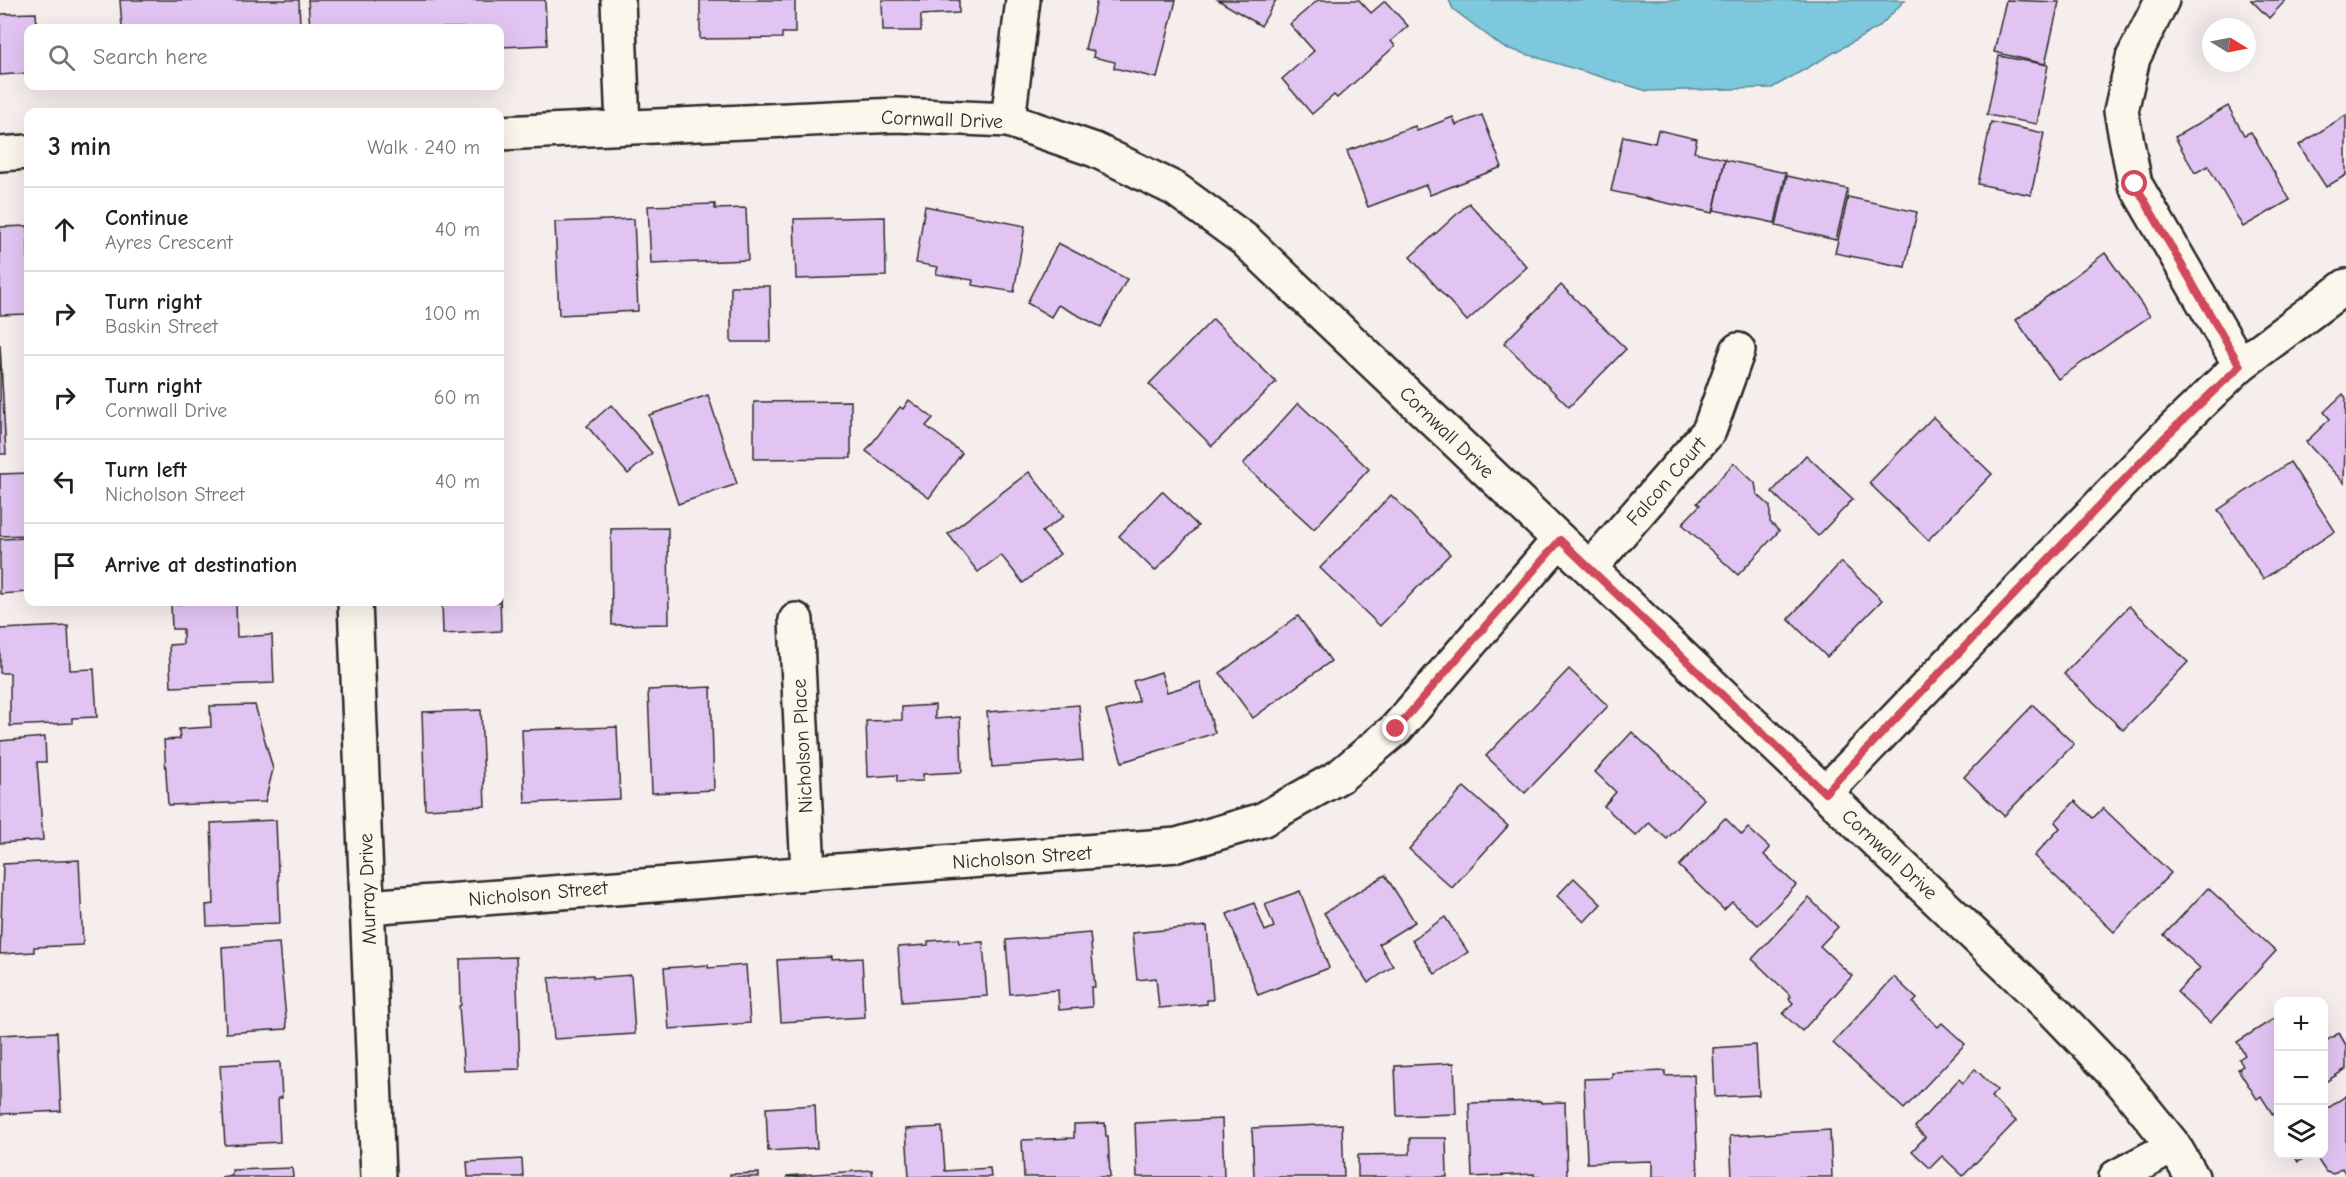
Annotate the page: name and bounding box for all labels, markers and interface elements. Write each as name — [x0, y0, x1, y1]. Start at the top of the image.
north arrow — [2202, 18, 2256, 72]
search box — [24, 24, 504, 90]
icon: search — [45, 41, 78, 74]
text: Search here — [93, 44, 208, 70]
street label: Cornwall Drive — [880, 106, 1003, 133]
text: 3 min — [48, 132, 111, 162]
text: Walk · 240 m — [367, 136, 480, 159]
route start — [2121, 170, 2147, 196]
text: Continue — [105, 205, 188, 231]
icon: ahead — [48, 213, 81, 246]
text: 40 m — [435, 218, 480, 241]
text: Ayres Crescent — [105, 231, 233, 254]
text: Turn right — [105, 289, 202, 315]
icon: right — [48, 297, 81, 330]
text: 100 m — [425, 302, 480, 325]
text: Baskin Street — [105, 315, 218, 338]
text: Turn right — [105, 373, 202, 399]
icon: right — [48, 381, 81, 414]
street label: Cornwall Drive — [1395, 382, 1499, 483]
text: 60 m — [434, 386, 480, 409]
text: Cornwall Drive — [105, 399, 227, 422]
street label: Falcon Court — [1622, 431, 1712, 530]
text: Turn left — [105, 457, 187, 483]
icon: left — [48, 465, 81, 498]
text: 40 m — [435, 470, 480, 493]
text: Nicholson Street — [105, 483, 245, 506]
icon: arrive — [48, 549, 81, 582]
text: Arrive at destination — [105, 552, 297, 578]
street label: Nicholson Place — [787, 678, 818, 814]
route end — [1382, 715, 1408, 741]
street label: Cornwall Drive — [1837, 804, 1942, 904]
street label: Murray Drive — [354, 833, 381, 945]
street label: Nicholson Street — [952, 841, 1094, 874]
street label: Nicholson Street — [467, 876, 610, 911]
map controls — [2274, 997, 2328, 1159]
button: + — [2274, 997, 2328, 1051]
button: − — [2274, 1051, 2328, 1105]
button: layers — [2274, 1105, 2328, 1159]

